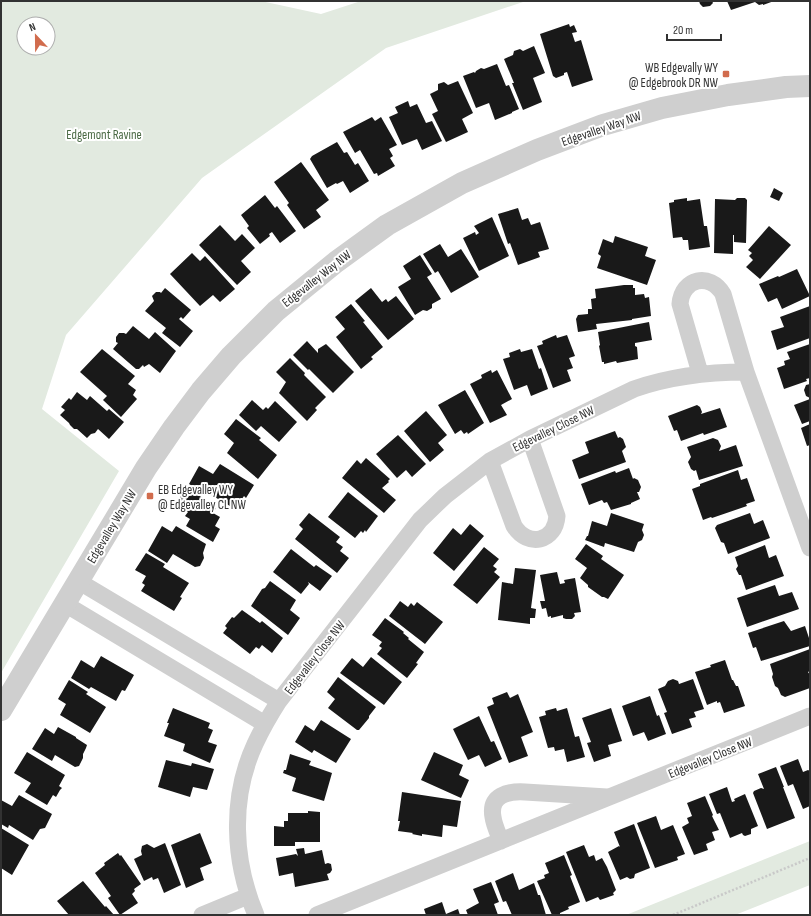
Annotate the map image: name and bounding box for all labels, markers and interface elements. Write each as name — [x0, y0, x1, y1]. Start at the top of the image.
north arrow — [16, 16, 56, 56]
scale bar — [667, 16, 721, 42]
text: N — [27, 20, 38, 34]
text: 20 m — [673, 23, 693, 38]
place label: WB Edgevally WY @ Edgebrook DR NW — [629, 60, 719, 91]
marker: WB Edgevally WY @ Edgebrook DR NW — [721, 69, 731, 79]
street label: Edgevalley Way NW — [559, 108, 644, 150]
park label: Edgemont Ravine — [66, 127, 142, 143]
street label: Edgevalley Way NW — [279, 247, 355, 311]
street label: Edgevalley Close NW — [510, 402, 597, 456]
place label: EB Edgevalley WY @ Edgevalley CL NW — [158, 482, 246, 513]
street label: Edgevalley Way NW — [84, 486, 140, 566]
marker: EB Edgevalley WY @ Edgevalley CL NW — [145, 491, 155, 501]
street label: Edgevalley Close NW — [281, 617, 349, 698]
street label: Edgevalley Close NW — [666, 734, 755, 782]

